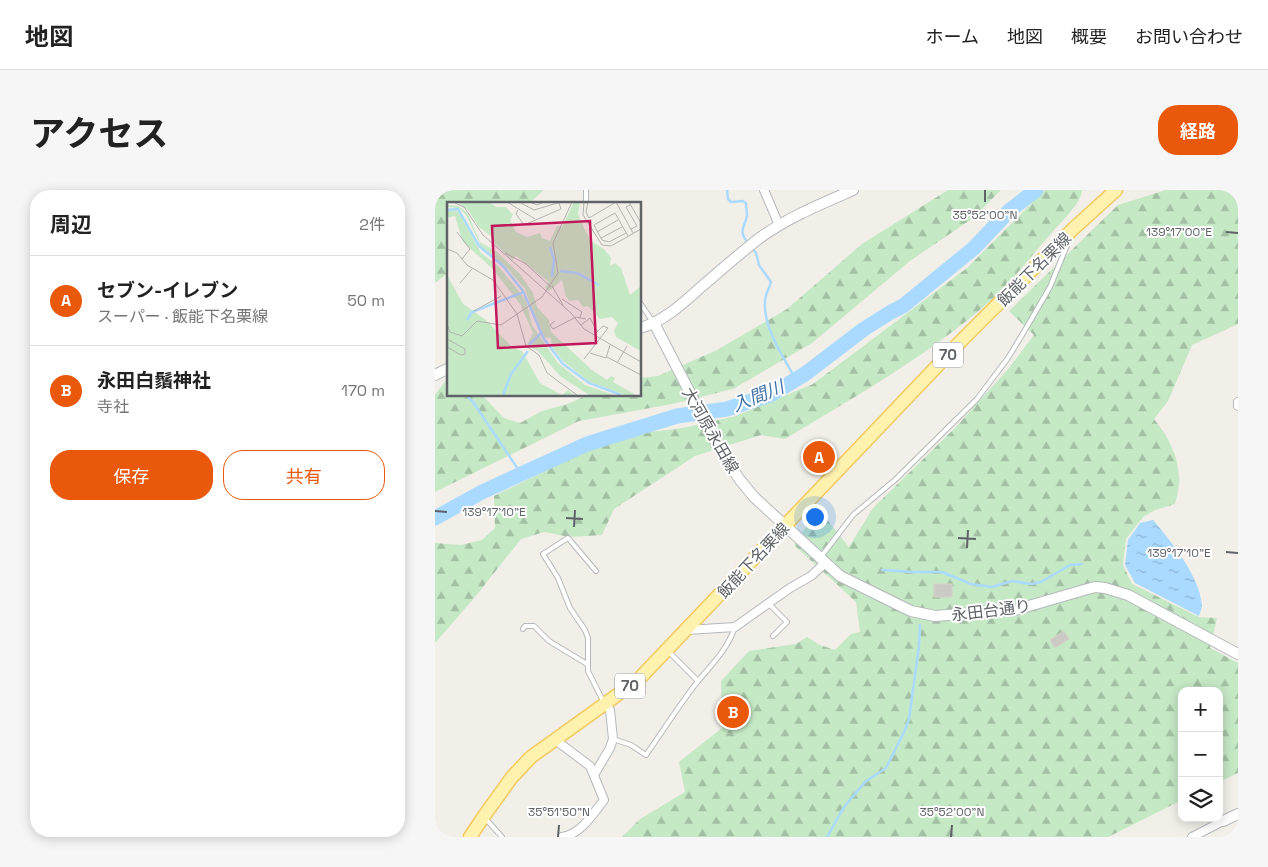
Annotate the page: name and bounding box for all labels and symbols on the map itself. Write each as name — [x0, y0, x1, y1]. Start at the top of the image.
inset map — [447, 202, 641, 396]
text: 35°52'00"N — [953, 207, 1017, 223]
text: 139°17'00"E — [1146, 224, 1212, 240]
street label: 飯能下名栗線 — [993, 228, 1076, 311]
road number: 70 — [933, 342, 963, 368]
water label: 入間川 — [728, 374, 789, 416]
street label: 大河原永田線 — [677, 383, 744, 477]
pin: A — [803, 438, 835, 476]
text: 139°17'10"E — [462, 504, 526, 520]
your location — [802, 504, 828, 530]
street label: 飯能下名栗線 — [713, 518, 794, 603]
text: 139°17'10"E — [1147, 545, 1211, 561]
street label: 永田台通り — [950, 595, 1032, 626]
road number: 70 — [615, 674, 645, 698]
pin: B — [717, 693, 749, 731]
text: 35°51'50"N — [528, 804, 590, 820]
text: 35°52'00"N — [920, 804, 984, 820]

